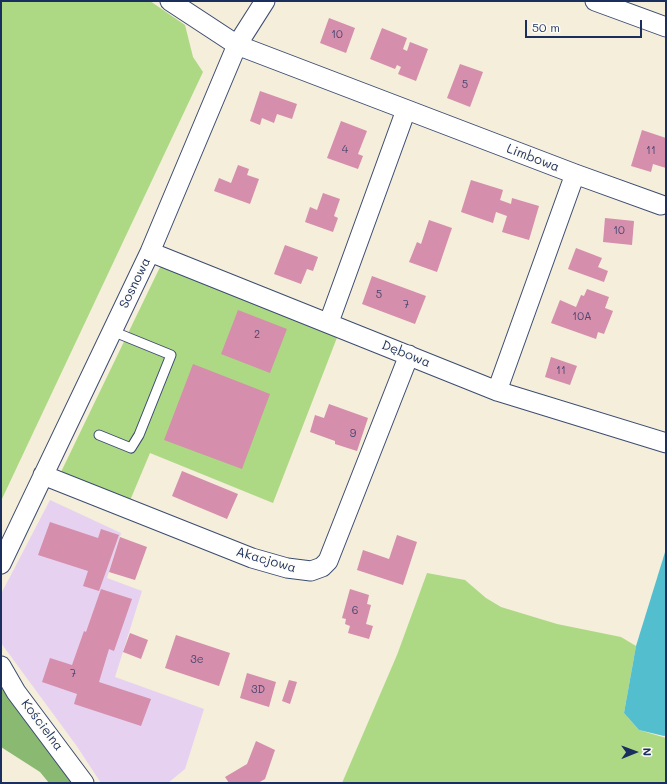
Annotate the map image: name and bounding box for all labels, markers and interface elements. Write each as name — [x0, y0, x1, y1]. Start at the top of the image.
scale bar — [527, 12, 644, 38]
text: 50 m — [532, 19, 560, 35]
house number: 10 — [331, 28, 343, 42]
house number: 5 — [462, 78, 468, 92]
street label: Limbowa — [504, 141, 562, 175]
house number: 4 — [342, 143, 348, 157]
house number: 11 — [646, 144, 656, 158]
house number: 10 — [613, 224, 625, 238]
street label: Sosnowa — [116, 255, 154, 311]
house number: 5 — [376, 288, 382, 302]
house number: 7 — [403, 298, 409, 312]
house number: 10A — [572, 310, 592, 324]
house number: 2 — [254, 328, 260, 342]
street label: Dębowa — [379, 337, 433, 371]
house number: 11 — [556, 364, 566, 378]
house number: 9 — [350, 427, 356, 441]
street label: Akacjowa — [234, 544, 298, 576]
house number: 6 — [352, 604, 358, 618]
house number: 3e — [190, 653, 204, 667]
house number: 7 — [70, 667, 76, 681]
house number: 3D — [251, 683, 265, 697]
street label: Kościelna — [18, 696, 66, 754]
north arrow — [615, 732, 655, 772]
text: N — [640, 747, 655, 756]

